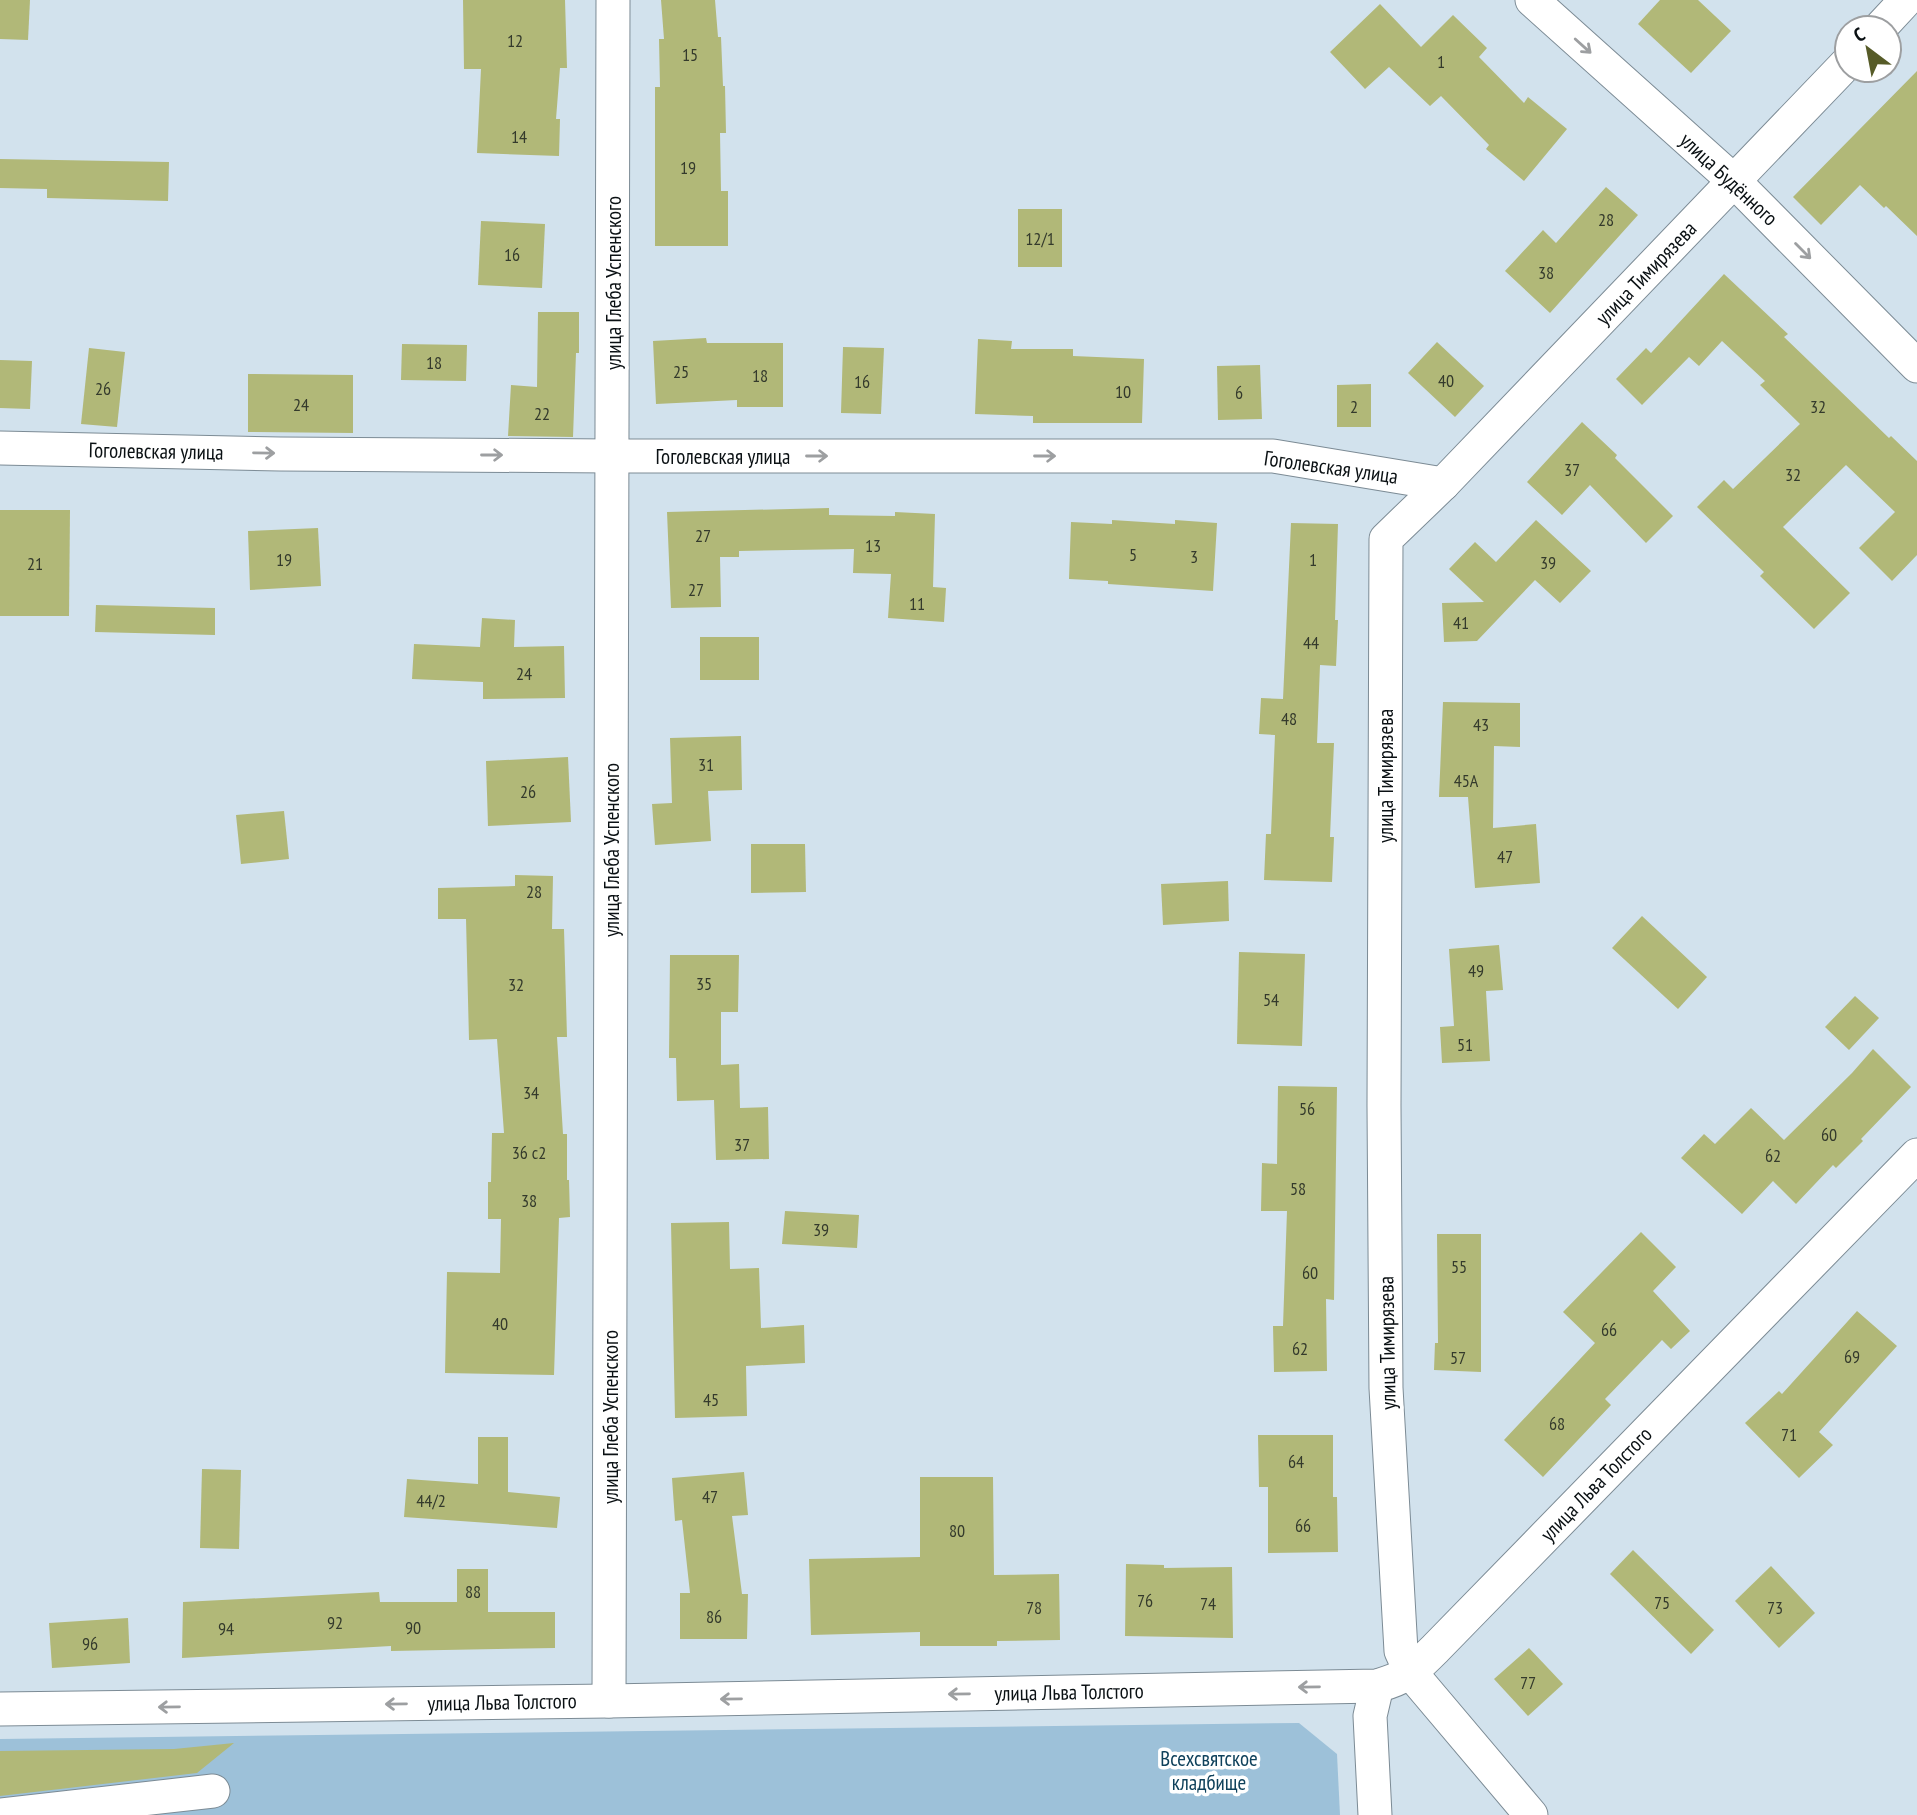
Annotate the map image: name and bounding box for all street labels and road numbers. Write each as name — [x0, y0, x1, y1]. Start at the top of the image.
street label: улица Будённого — [1674, 127, 1784, 231]
street label: улица Глеба Успенского — [600, 196, 627, 370]
street label: улица Тимирязева — [1590, 215, 1702, 331]
street label: Гоголевская улица — [88, 436, 224, 466]
street label: Гоголевская улица — [656, 443, 790, 470]
street label: Гоголевская улица — [1262, 444, 1400, 490]
street label: улица Тимирязева — [1372, 709, 1399, 843]
street label: улица Глеба Успенского — [598, 763, 625, 937]
street label: улица Тимирязева — [1372, 1276, 1402, 1410]
street label: улица Глеба Успенского — [597, 1330, 624, 1504]
street label: улица Льва Толстого — [1534, 1421, 1658, 1547]
street label: улица Льва Толстого — [994, 1677, 1144, 1707]
street label: улица Льва Толстого — [427, 1687, 577, 1717]

